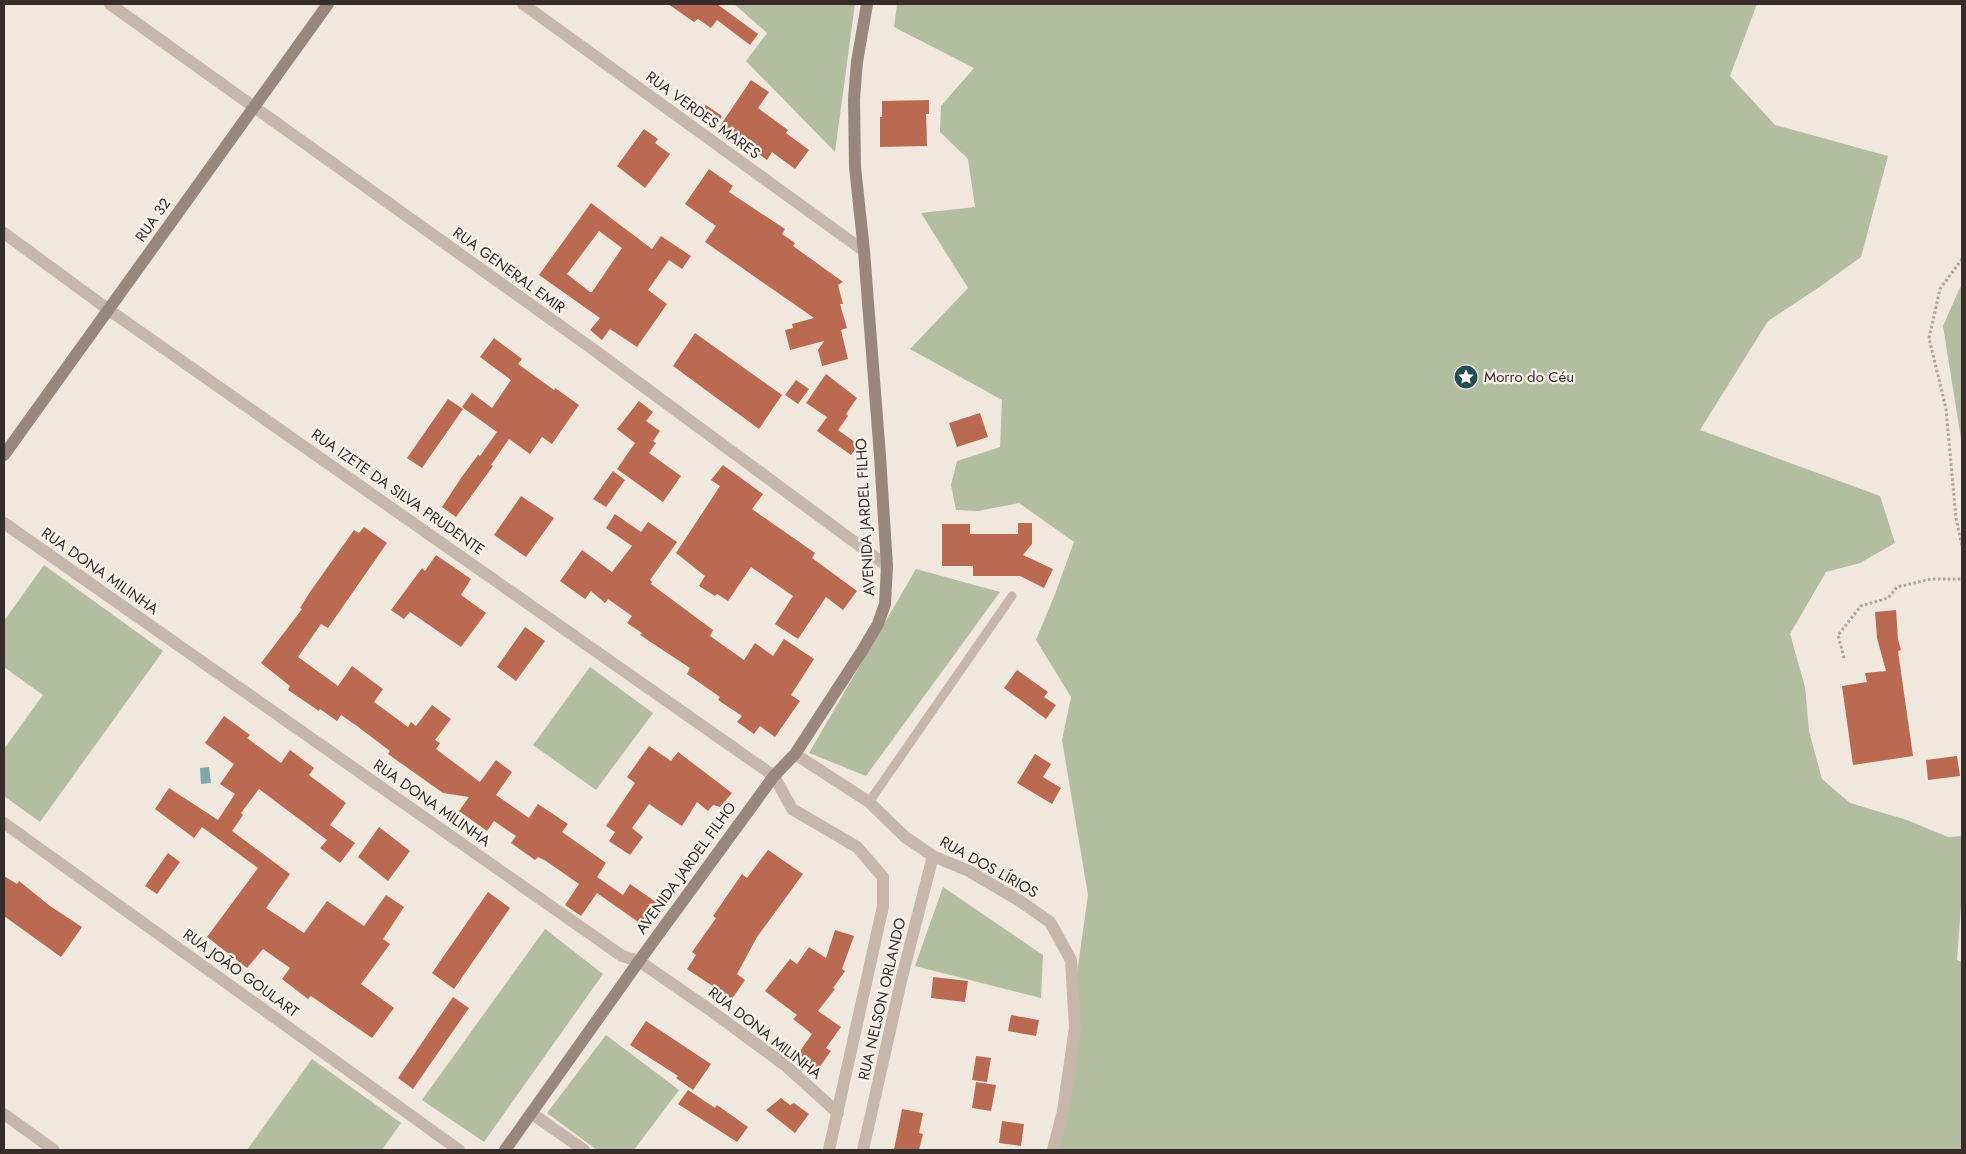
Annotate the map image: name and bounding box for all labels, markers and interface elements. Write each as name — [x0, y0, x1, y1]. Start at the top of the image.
street label: RUA VERDES MARES — [641, 66, 765, 164]
street label: RUA 32 — [130, 194, 176, 246]
street label: RUA GENERAL EMIR — [448, 222, 570, 319]
place icon: Morro do Céu — [1453, 364, 1479, 390]
place label: Morro do Céu — [1484, 366, 1574, 388]
street label: RUA IZETE DA SILVA PRUDENTE — [307, 424, 489, 560]
street label: AVENIDA JARDEL FILHO — [850, 437, 880, 597]
street label: RUA DONA MILINHA — [37, 522, 163, 620]
street label: RUA DONA MILINHA — [369, 754, 495, 852]
street label: AVENIDA JARDEL FILHO — [631, 797, 741, 938]
street label: RUA DOS LÍRIOS — [936, 831, 1042, 903]
street label: RUA NELSON ORLANDO — [853, 915, 911, 1082]
street label: RUA JOÃO GOULART — [179, 923, 303, 1023]
street label: RUA DONA MILINHA — [704, 982, 827, 1084]

